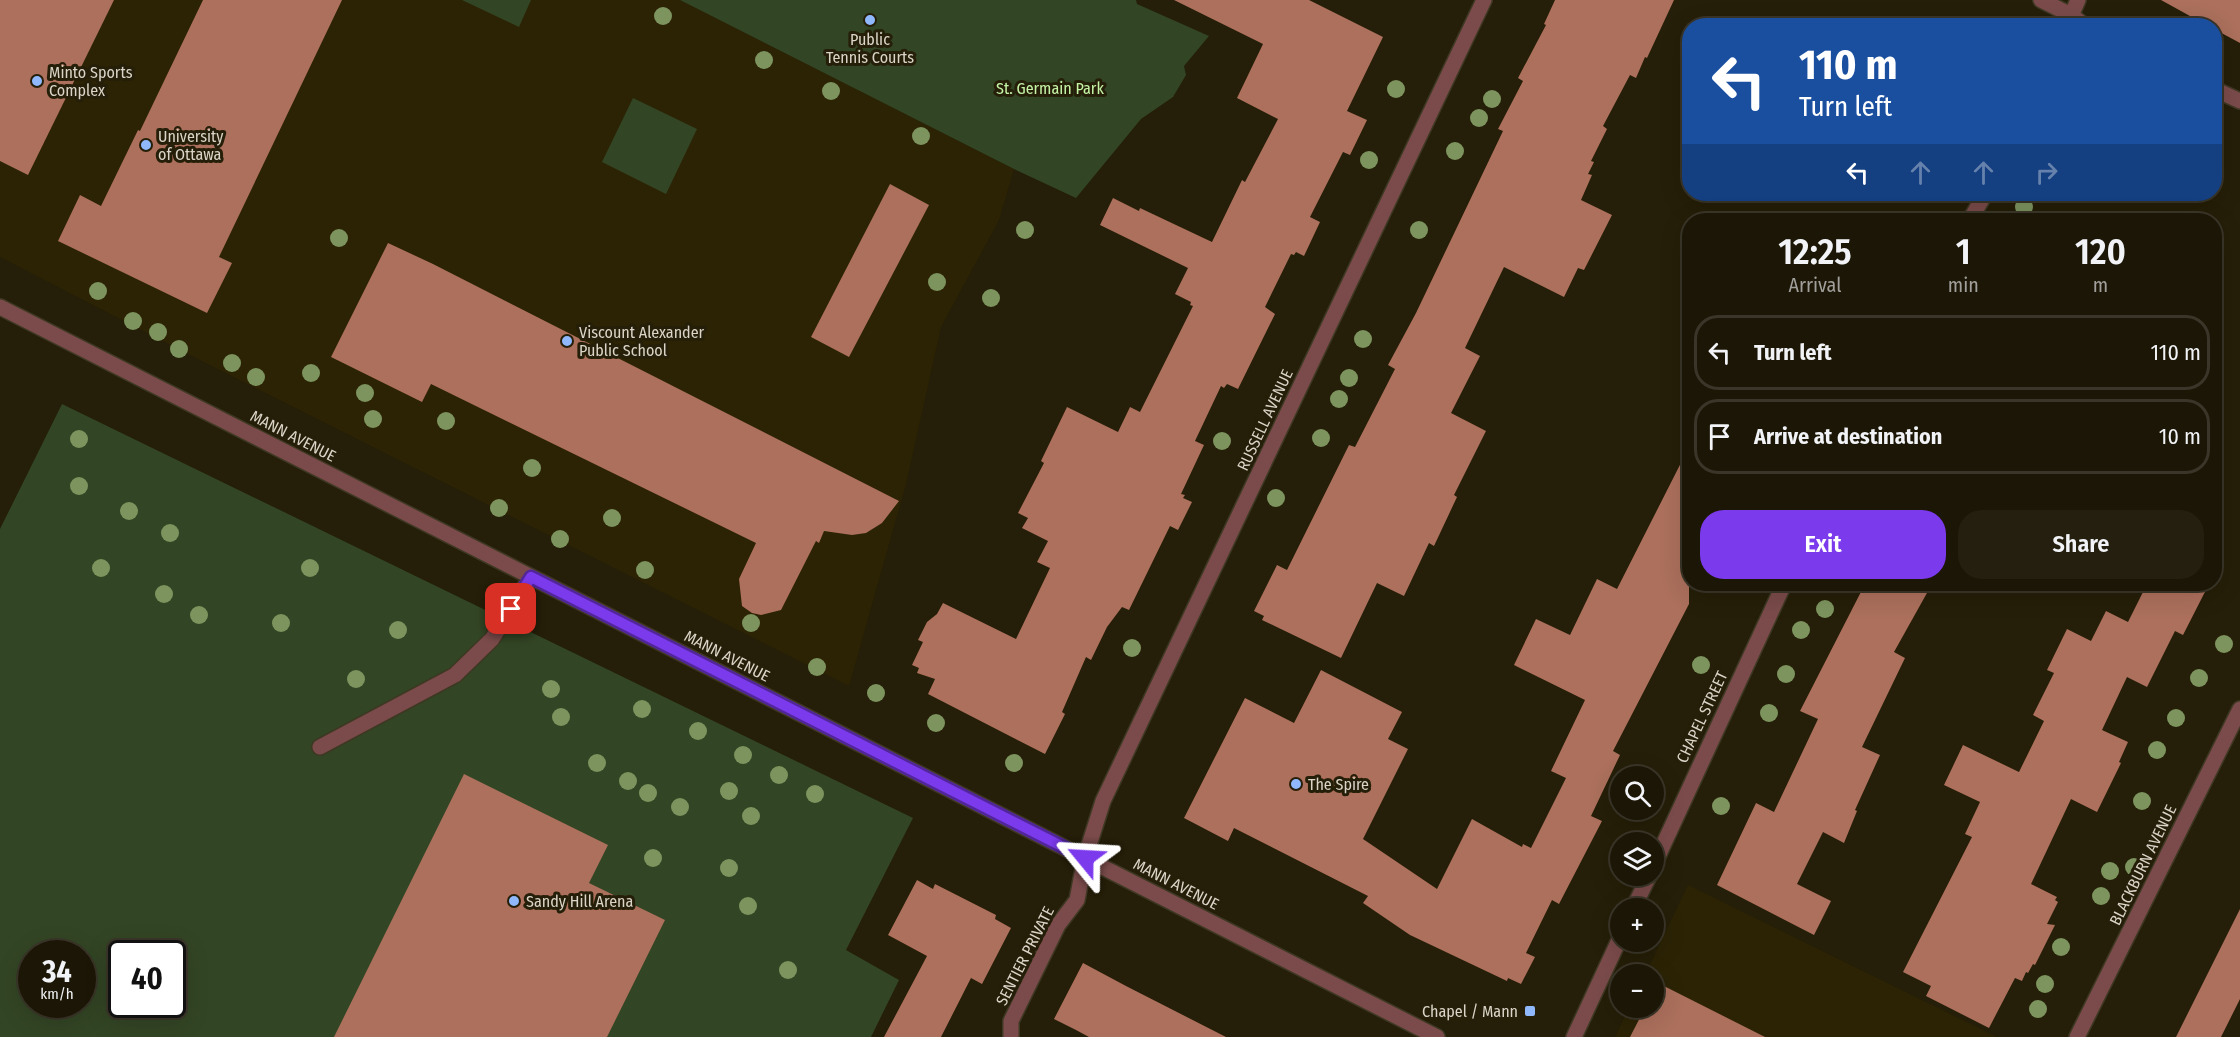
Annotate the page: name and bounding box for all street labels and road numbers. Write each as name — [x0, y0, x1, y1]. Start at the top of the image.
street label: RUSSELL AVENUE — [1233, 366, 1297, 474]
street label: MANN AVENUE — [247, 406, 339, 466]
street label: MANN AVENUE — [681, 626, 773, 686]
street label: CHAPEL STREET — [1672, 668, 1732, 766]
street label: BLACKBURN AVENUE — [2106, 802, 2180, 928]
street label: MANN AVENUE — [1130, 854, 1222, 914]
street label: SENTIER PRIVATE — [992, 903, 1058, 1009]

